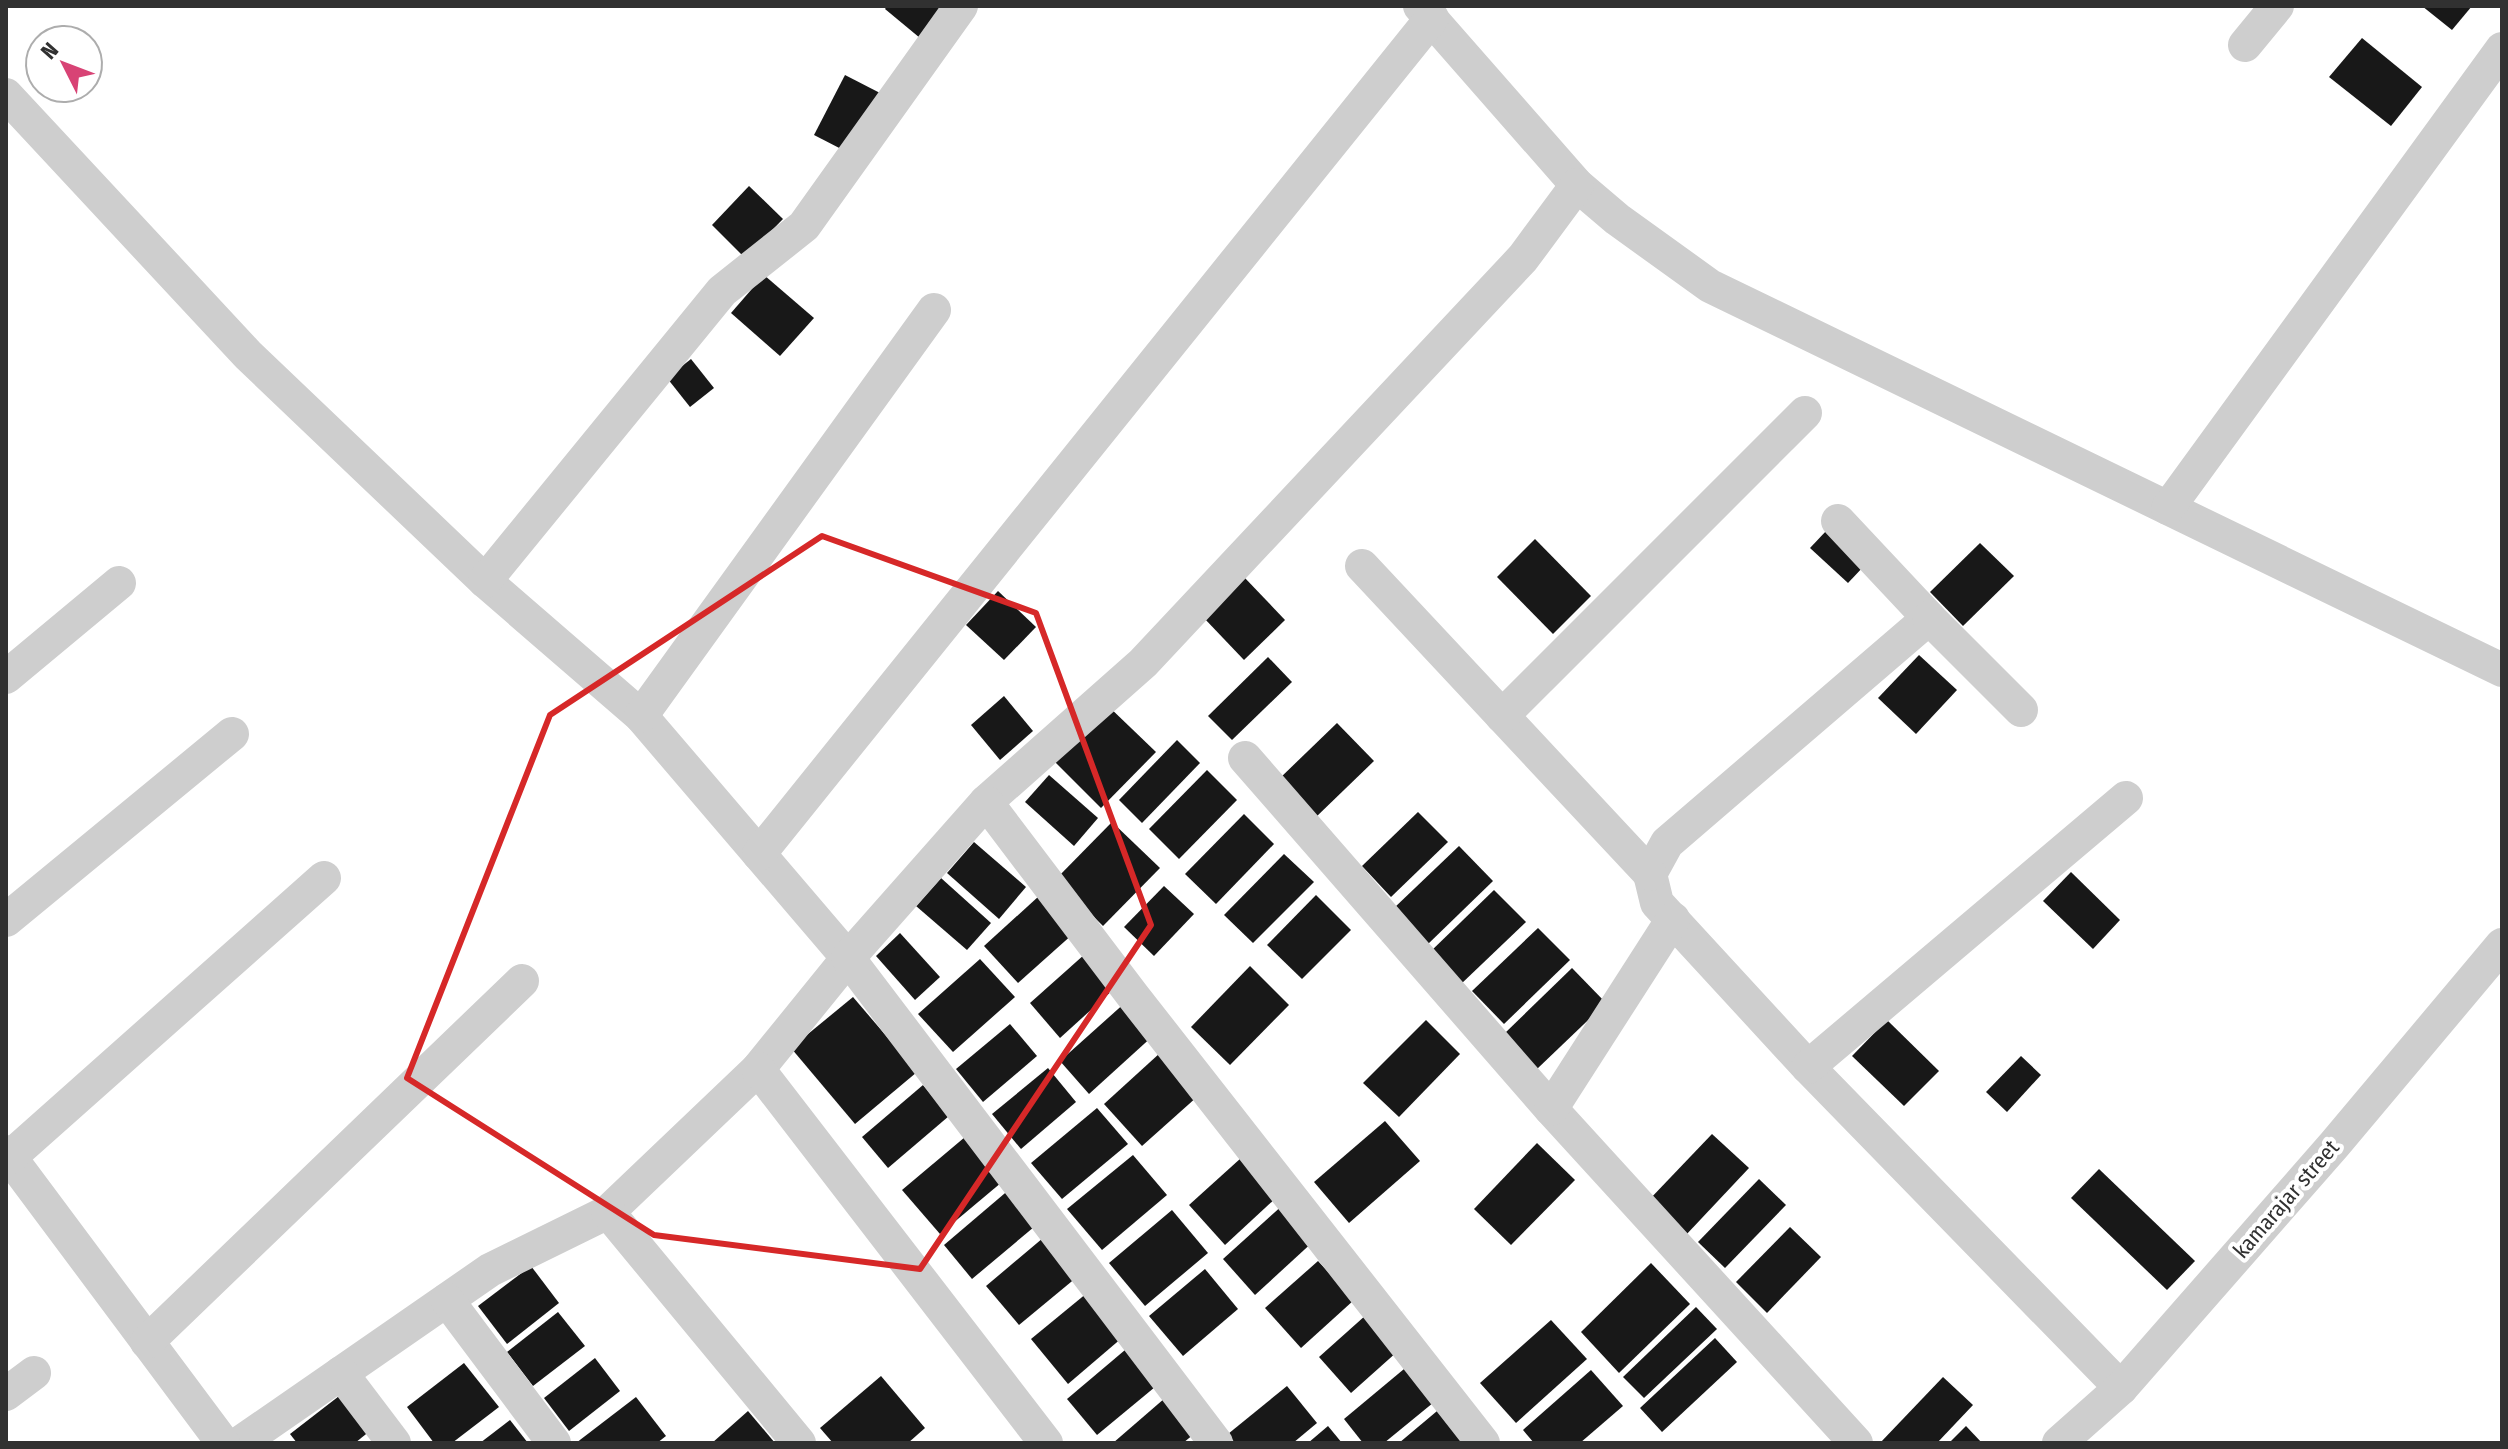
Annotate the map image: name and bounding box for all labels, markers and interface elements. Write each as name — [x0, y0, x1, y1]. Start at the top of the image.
north arrow — [24, 24, 104, 104]
text: N — [35, 37, 64, 65]
street label: kamarajar street — [2227, 1134, 2345, 1264]

